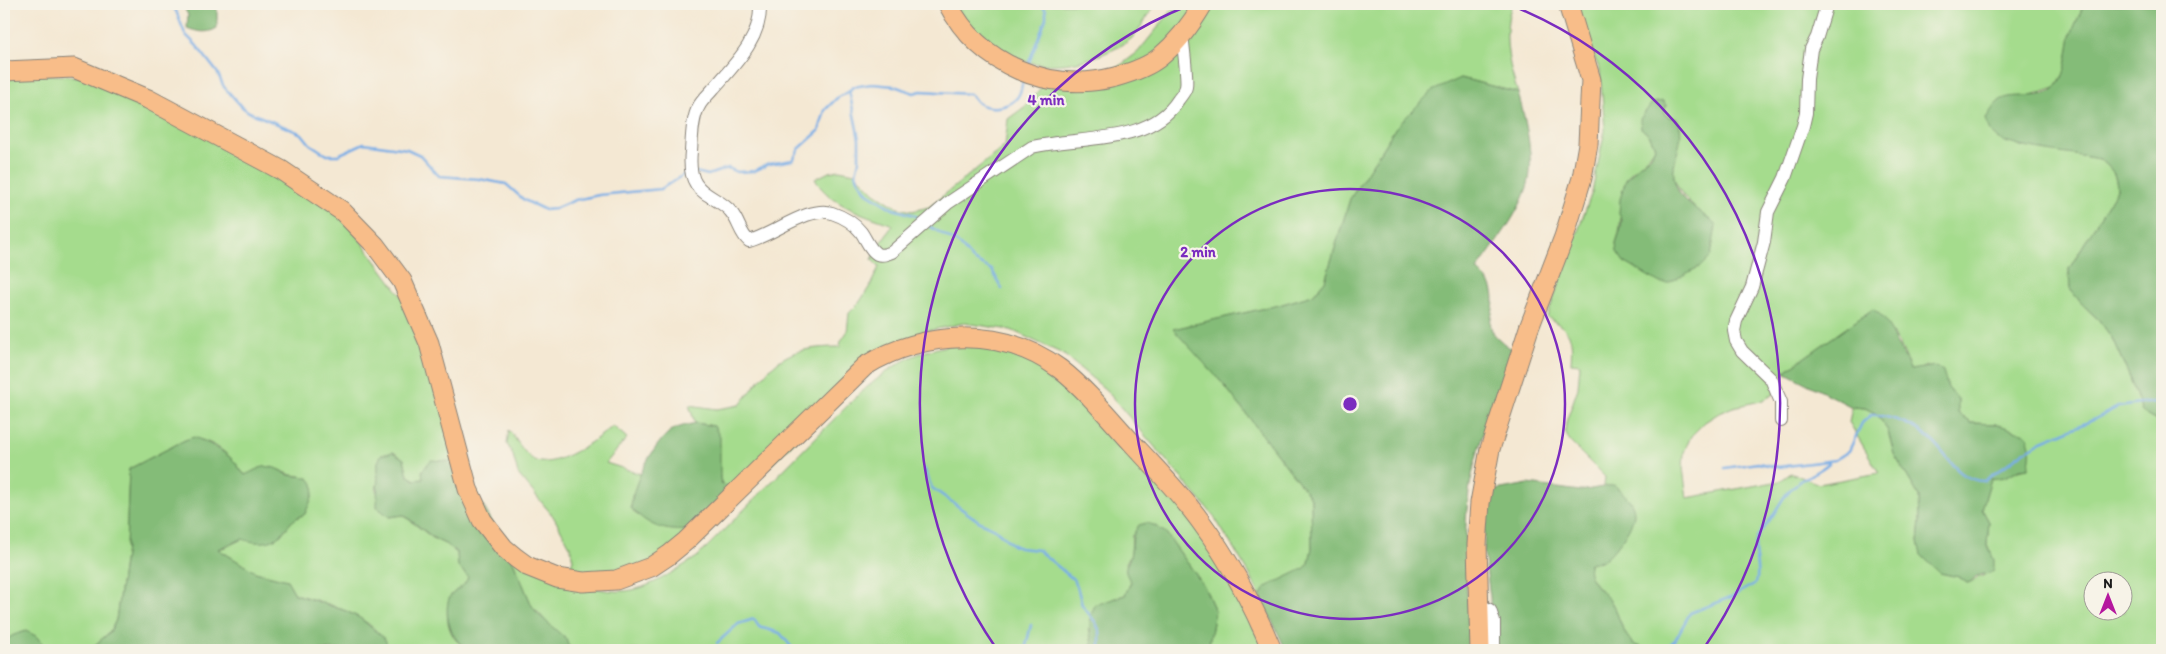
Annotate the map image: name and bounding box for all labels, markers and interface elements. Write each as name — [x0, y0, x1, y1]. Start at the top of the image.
text: 4 min — [1028, 91, 1065, 109]
text: 2 min — [1180, 243, 1217, 261]
centre of rings — [1341, 395, 1359, 413]
north arrow — [2084, 572, 2134, 622]
text: N — [2103, 575, 2113, 592]

